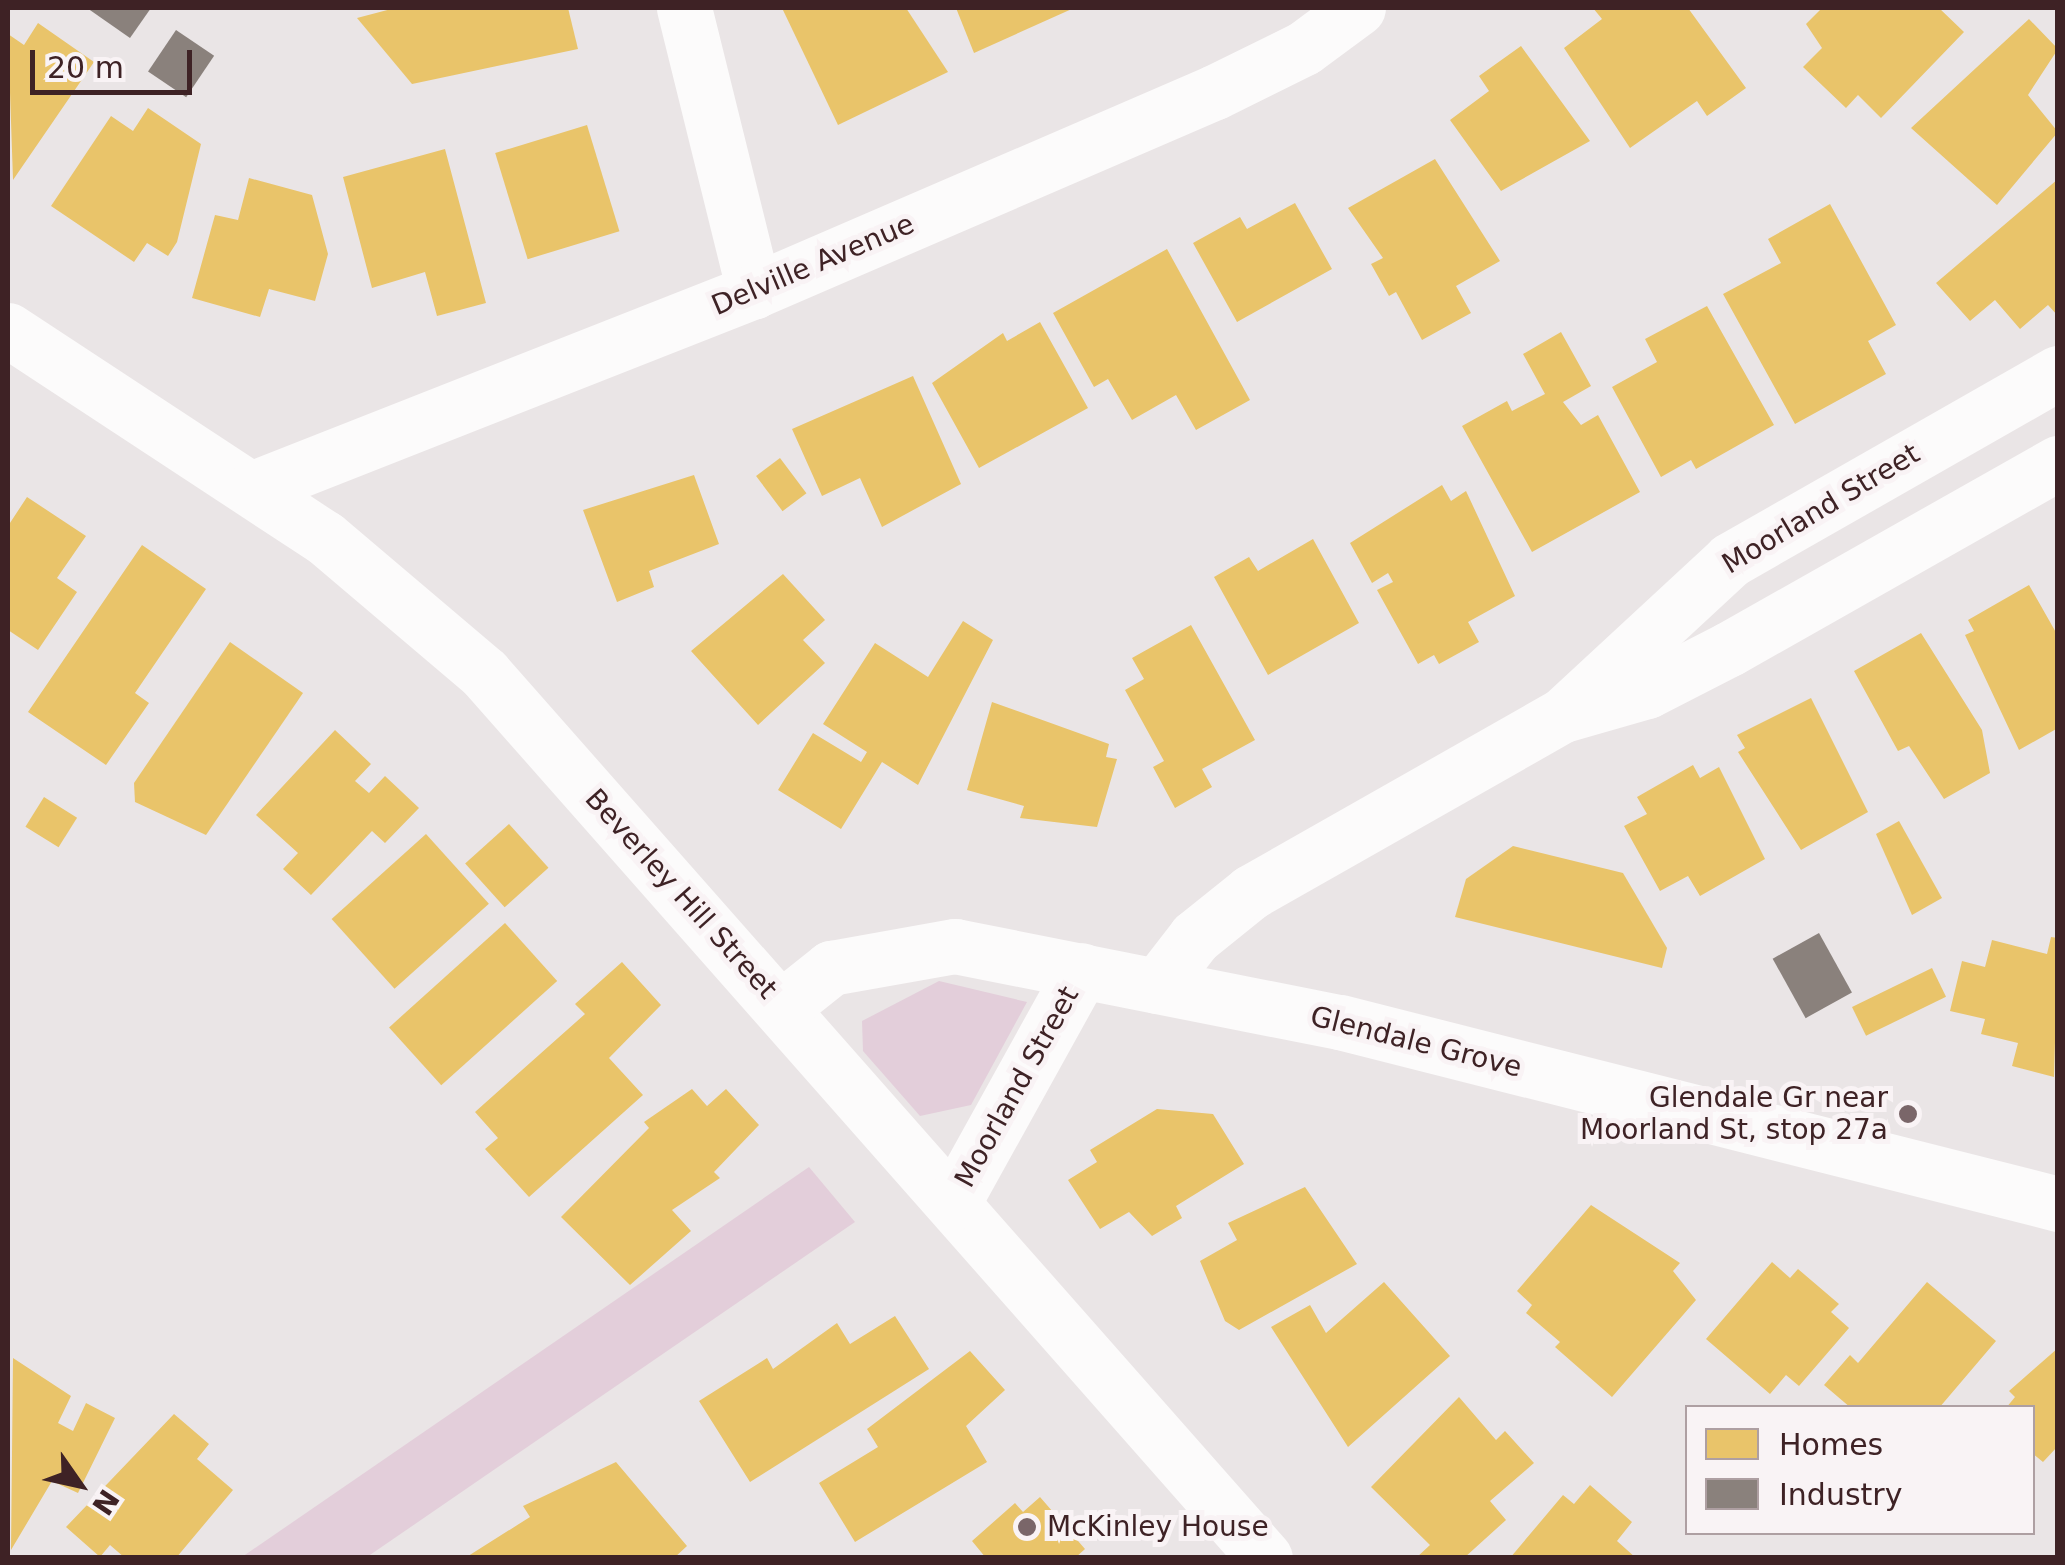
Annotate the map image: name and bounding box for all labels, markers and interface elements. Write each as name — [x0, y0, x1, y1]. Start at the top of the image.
scale bar — [35, 30, 198, 92]
text: 20 m — [47, 50, 124, 85]
street label: Delville Avenue — [707, 207, 919, 323]
street label: Moorland Street — [1716, 437, 1926, 581]
street label: Beverley Hill Street — [578, 782, 784, 1006]
street label: Moorland Street — [948, 981, 1086, 1193]
street label: Glendale Grove — [1307, 999, 1525, 1085]
place label: Glendale Gr near Moorland St, stop 27a — [1580, 1081, 1888, 1147]
marker: Glendale Gr near Moorland St, stop 27a — [1897, 1103, 1919, 1125]
legend — [1685, 1405, 2035, 1535]
text: Homes — [1779, 1427, 1883, 1462]
north arrow — [30, 1435, 130, 1535]
text: Industry — [1779, 1477, 1902, 1512]
text: N — [85, 1483, 126, 1521]
place label: McKinley House — [1047, 1510, 1269, 1544]
marker: McKinley House — [1016, 1516, 1038, 1538]

